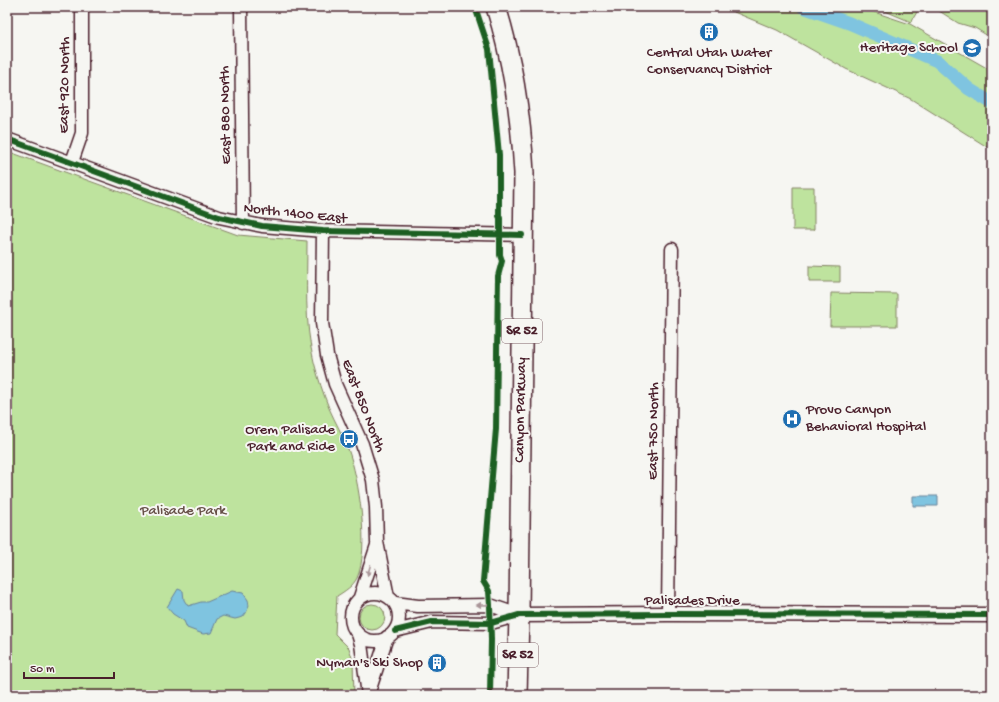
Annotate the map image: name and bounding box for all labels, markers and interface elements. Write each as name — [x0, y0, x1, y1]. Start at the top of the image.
building icon: Central Utah Water Conservancy District — [698, 21, 720, 43]
street label: East 920 North — [55, 36, 75, 134]
school or university icon: Heritage School — [961, 37, 983, 59]
place label: Heritage School — [860, 39, 958, 57]
place label: Central Utah Water Conservancy District — [647, 44, 773, 79]
street label: East 880 North — [216, 66, 236, 164]
street label: North 1400 East — [242, 200, 349, 229]
road number: SR 52 — [502, 319, 542, 343]
street label: East 850 North — [337, 357, 389, 455]
street label: Canyon Parkway — [511, 357, 531, 463]
street label: East 750 North — [644, 382, 664, 480]
place label: Provo Canyon Behavioral Hospital — [805, 401, 926, 436]
hospital icon: Provo Canyon Behavioral Hospital — [781, 408, 803, 430]
place label: Orem Palisade Park and Ride — [245, 421, 335, 456]
bus stop icon: Orem Palisade Park and Ride — [338, 428, 360, 450]
park label: Palisade Park — [139, 502, 227, 520]
one-way arrow — [366, 564, 372, 576]
street label: Palisades Drive — [643, 592, 740, 610]
one-way arrow — [475, 602, 488, 608]
road number: SR 52 — [498, 643, 538, 667]
building icon: Nyman's Ski Shop — [426, 652, 448, 674]
scale bar — [24, 654, 114, 680]
place label: Nyman's Ski Shop — [316, 654, 424, 672]
text: 50 m — [30, 663, 55, 677]

